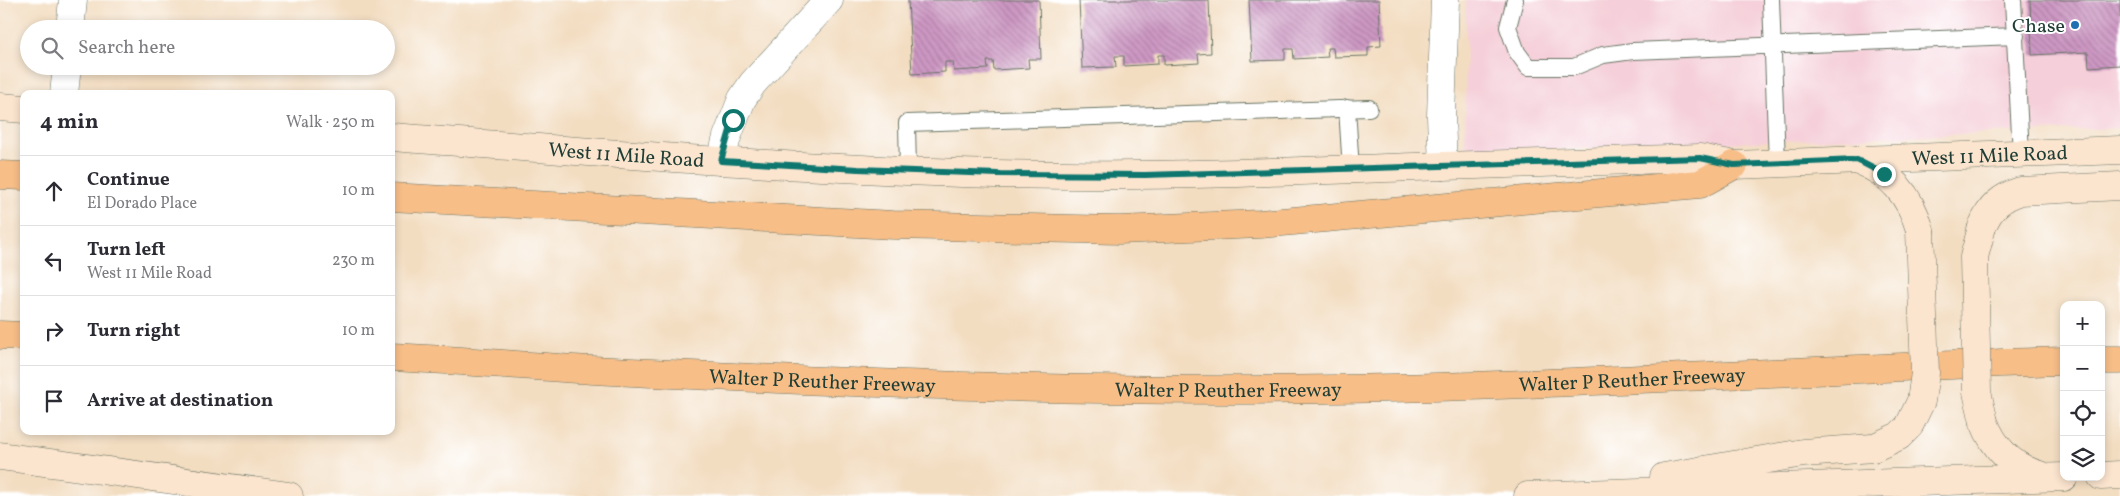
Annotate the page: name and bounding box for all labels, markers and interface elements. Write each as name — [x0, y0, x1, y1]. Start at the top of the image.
place label: Chase — [2012, 13, 2065, 41]
marker: Chase — [2069, 19, 2081, 31]
search box — [20, 20, 395, 75]
icon: search — [38, 34, 66, 62]
text: Search here — [78, 35, 175, 61]
text: 4 min — [40, 108, 99, 137]
route start — [722, 109, 745, 132]
text: Walk · 250 m — [286, 112, 375, 134]
street label: West 11 Mile Road — [547, 137, 705, 176]
street label: West 11 Mile Road — [1911, 140, 2068, 174]
route end — [1873, 163, 1896, 186]
text: Continue — [87, 167, 170, 193]
icon: ahead — [40, 177, 68, 205]
text: 10 m — [342, 180, 375, 202]
text: El Dorado Place — [87, 193, 197, 215]
text: Turn left — [87, 237, 166, 263]
icon: left — [40, 247, 68, 275]
text: 230 m — [332, 250, 375, 272]
text: West 11 Mile Road — [87, 263, 212, 285]
map controls — [2060, 301, 2105, 481]
button: + — [2060, 301, 2105, 346]
icon: right — [40, 317, 68, 345]
text: Turn right — [87, 318, 180, 344]
text: 10 m — [342, 320, 375, 342]
button: − — [2060, 346, 2105, 391]
street label: Walter P Reuther Freeway — [1518, 362, 1746, 400]
street label: Walter P Reuther Freeway — [708, 364, 936, 401]
street label: Walter P Reuther Freeway — [1114, 377, 1342, 406]
icon: arrive — [40, 387, 68, 415]
text: Arrive at destination — [87, 388, 273, 414]
button: locate — [2060, 391, 2105, 436]
button: layers — [2060, 436, 2105, 481]

